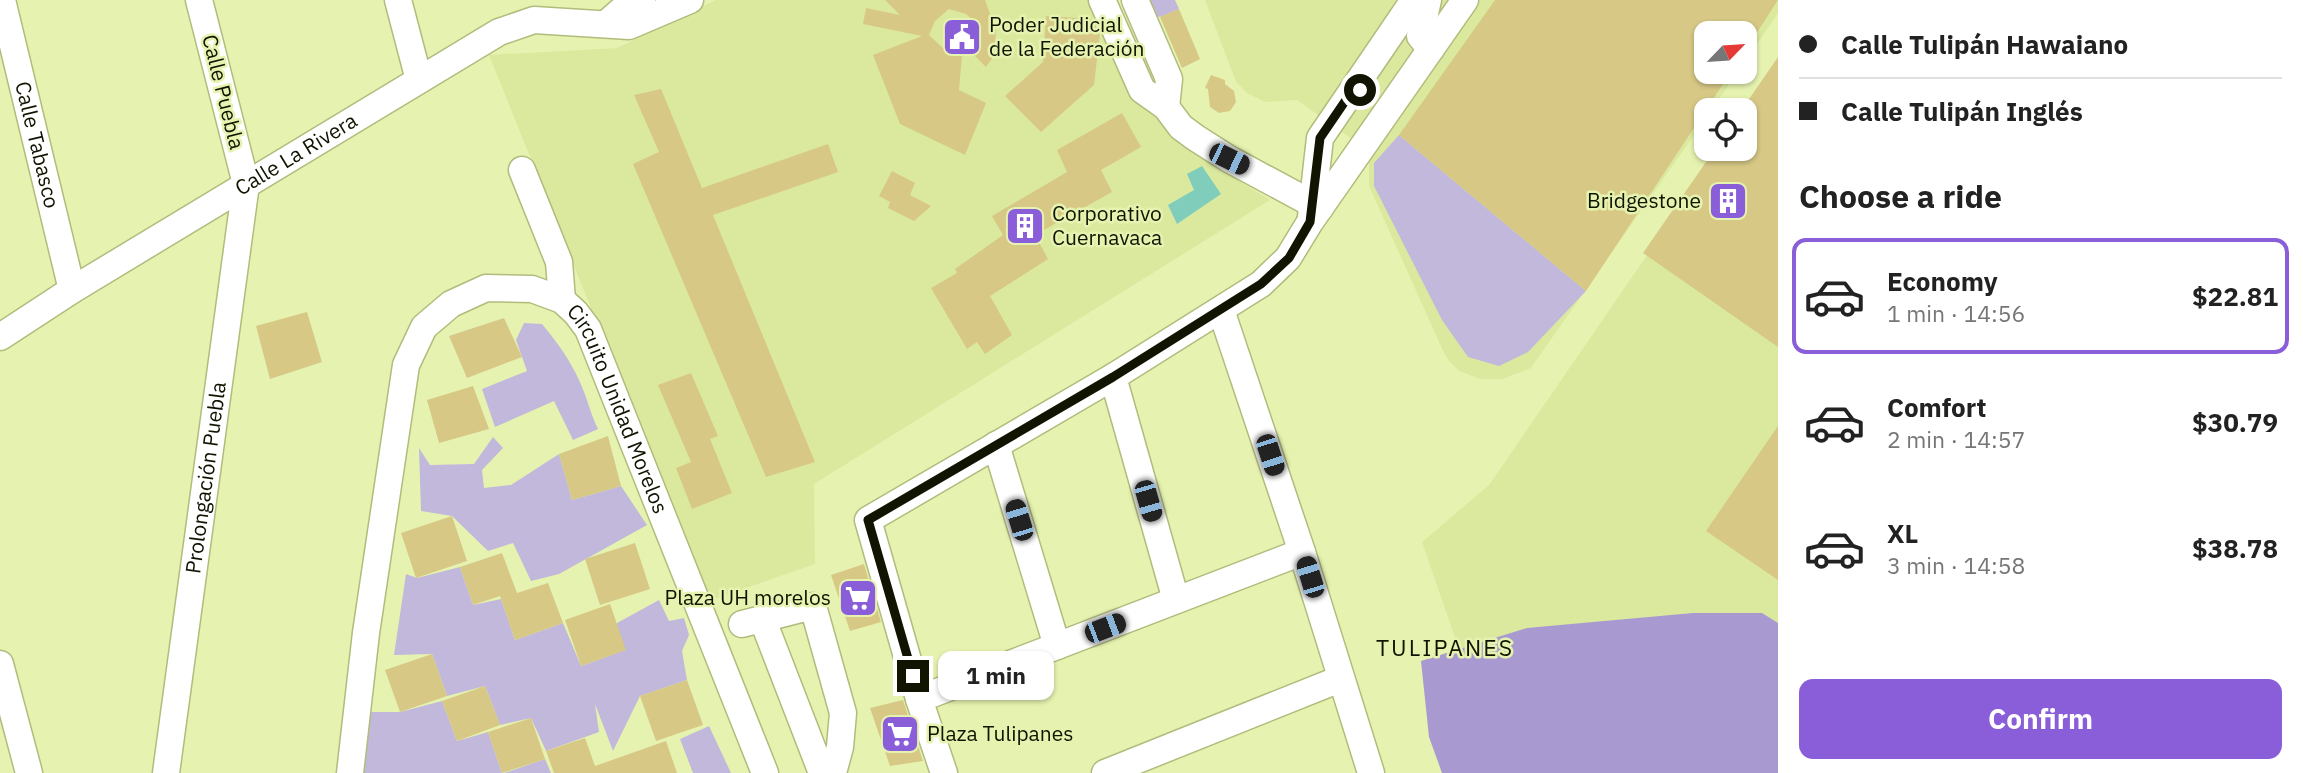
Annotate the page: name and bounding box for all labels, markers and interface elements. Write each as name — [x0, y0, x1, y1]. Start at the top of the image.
place label: Poder Judicial de la Federación — [989, 10, 1144, 62]
public building icon: Poder Judicial de la Federación — [941, 16, 983, 58]
north arrow — [1694, 21, 1757, 84]
map controls — [1694, 21, 1757, 161]
text: Calle Tulipán Hawaiano — [1841, 27, 2128, 61]
street label: Calle Puebla — [196, 31, 252, 152]
route start — [1344, 74, 1376, 106]
street label: Calle Tabasco — [9, 78, 67, 211]
text: Calle Tulipán Inglés — [1841, 94, 2083, 128]
button: locate — [1694, 98, 1757, 161]
street label: Calle La Rivera — [229, 106, 362, 201]
car — [1206, 140, 1253, 178]
text: Choose a ride — [1799, 175, 2002, 217]
building icon: Bridgestone — [1707, 180, 1749, 222]
place label: Bridgestone — [1587, 186, 1701, 214]
place label: Corporativo Cuernavaca — [1052, 199, 1162, 251]
building icon: Corporativo Cuernavaca — [1004, 205, 1046, 247]
text: Economy — [1887, 264, 1998, 298]
icon: car — [1803, 265, 1866, 328]
text: $22.81 — [2192, 279, 2278, 313]
street label: Circuito Unidad Morelos — [562, 297, 675, 518]
text: 1 min · 14:56 — [1887, 298, 2025, 328]
street label: Prolongación Puebla — [178, 380, 232, 575]
text: Comfort — [1887, 390, 1986, 424]
icon: car — [1803, 391, 1866, 454]
text: $30.79 — [2192, 405, 2278, 439]
text: 2 min · 14:57 — [1887, 424, 2025, 454]
car — [1254, 432, 1287, 478]
car — [1133, 478, 1164, 524]
car — [1003, 497, 1036, 543]
text: XL — [1887, 516, 1918, 550]
icon: car — [1803, 517, 1866, 580]
text: $38.78 — [2192, 531, 2278, 565]
text: 3 min · 14:58 — [1887, 550, 2025, 580]
car — [1294, 554, 1327, 600]
supermarket icon: Plaza UH morelos — [837, 577, 879, 619]
place label: Plaza UH morelos — [664, 583, 831, 611]
car — [1082, 611, 1129, 645]
district label: TULIPANES — [1376, 632, 1514, 662]
callout: 1 min — [937, 652, 1053, 700]
route end — [897, 660, 929, 692]
text: 1 min — [966, 660, 1026, 690]
button: Confirm — [1799, 679, 2282, 759]
supermarket icon: Plaza Tulipanes — [879, 713, 921, 755]
place label: Plaza Tulipanes — [927, 719, 1074, 747]

